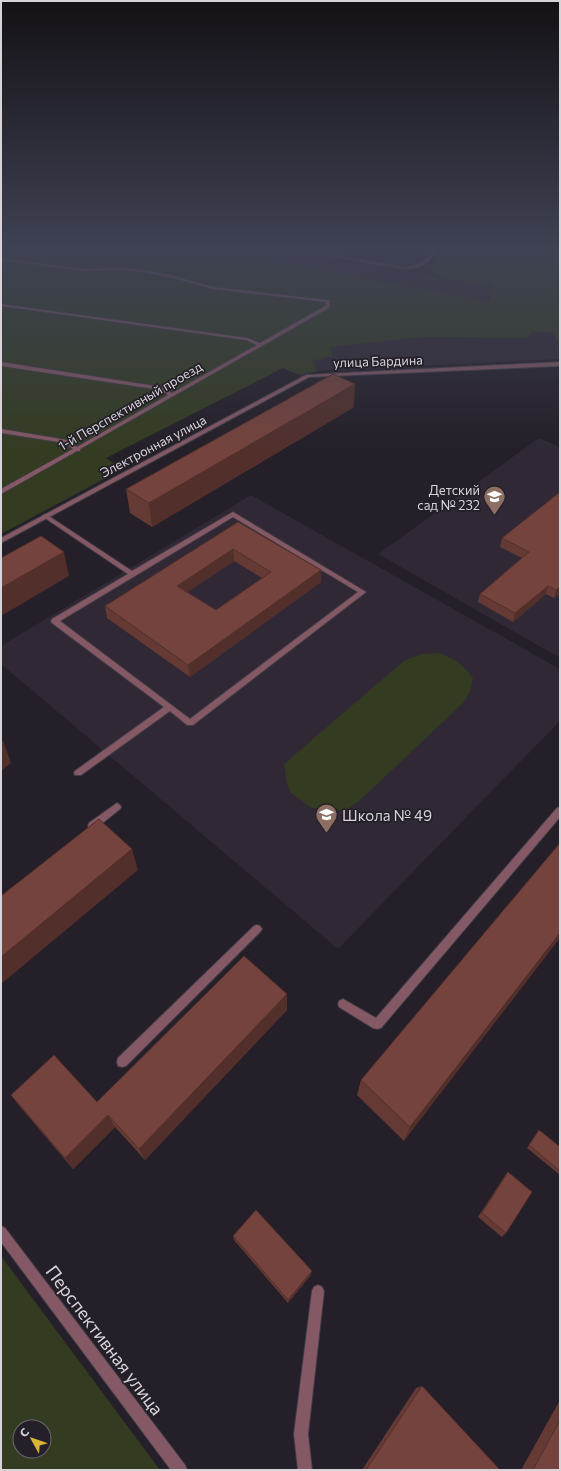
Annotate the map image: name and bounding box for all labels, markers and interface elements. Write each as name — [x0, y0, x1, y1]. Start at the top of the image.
street label: улица Бардина — [333, 351, 423, 371]
street label: 1-й Перспективный проезд — [55, 358, 205, 454]
street label: Электронная улица — [97, 411, 209, 481]
place label: Детский сад № 232 — [417, 482, 480, 513]
school or university icon: Детский сад № 232 — [482, 484, 508, 517]
school or university icon: Школа № 49 — [313, 802, 339, 835]
place label: Школа № 49 — [342, 806, 432, 824]
street label: Перспективная улица — [42, 1261, 168, 1419]
north arrow — [12, 1419, 52, 1459]
text: С — [17, 1425, 32, 1439]

